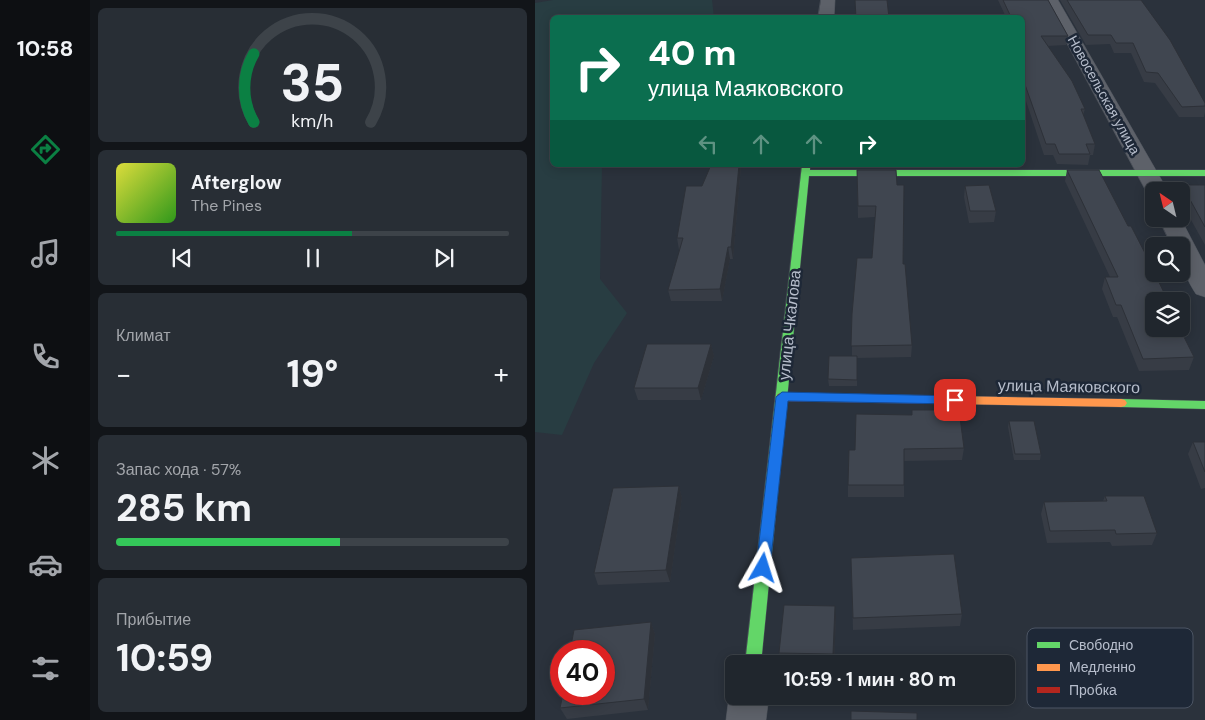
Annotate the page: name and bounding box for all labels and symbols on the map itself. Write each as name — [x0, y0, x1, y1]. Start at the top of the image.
street label: Новосельская улица — [1064, 32, 1144, 158]
north arrow — [1145, 182, 1190, 228]
street label: улица Чкалова — [773, 269, 806, 381]
street label: улица Маяковского — [998, 375, 1140, 398]
pin — [934, 379, 976, 421]
position arrow — [736, 541, 788, 593]
legend — [1027, 628, 1193, 708]
text: Свободно — [1069, 636, 1134, 654]
speed limit sign: 40 — [550, 640, 615, 705]
text: Медленно — [1069, 658, 1136, 676]
text: Пробка — [1069, 681, 1117, 699]

